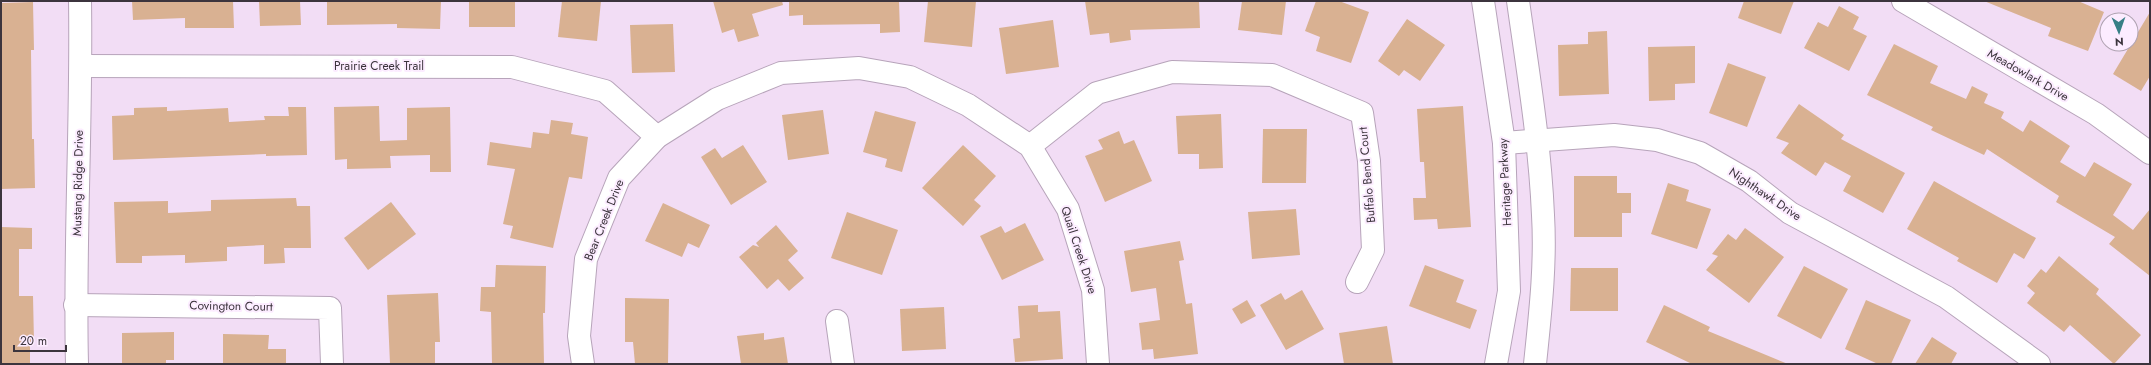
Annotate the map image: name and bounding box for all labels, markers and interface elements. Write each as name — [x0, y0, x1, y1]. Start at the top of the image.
north arrow — [2099, 12, 2139, 52]
text: N — [2115, 34, 2124, 50]
street label: Meadowlark Drive — [1984, 44, 2072, 106]
street label: Prairie Creek Trail — [334, 57, 424, 75]
street label: Buffalo Bend Court — [1354, 126, 1380, 224]
street label: Mustang Ridge Drive — [68, 130, 88, 236]
street label: Heritage Parkway — [1494, 137, 1516, 226]
street label: Nighthawk Drive — [1725, 163, 1805, 225]
street label: Bear Creek Drive — [579, 177, 629, 263]
street label: Quail Creek Drive — [1056, 204, 1102, 296]
street label: Covington Court — [189, 296, 273, 316]
scale bar — [14, 327, 66, 353]
text: 20 m — [20, 332, 47, 350]

